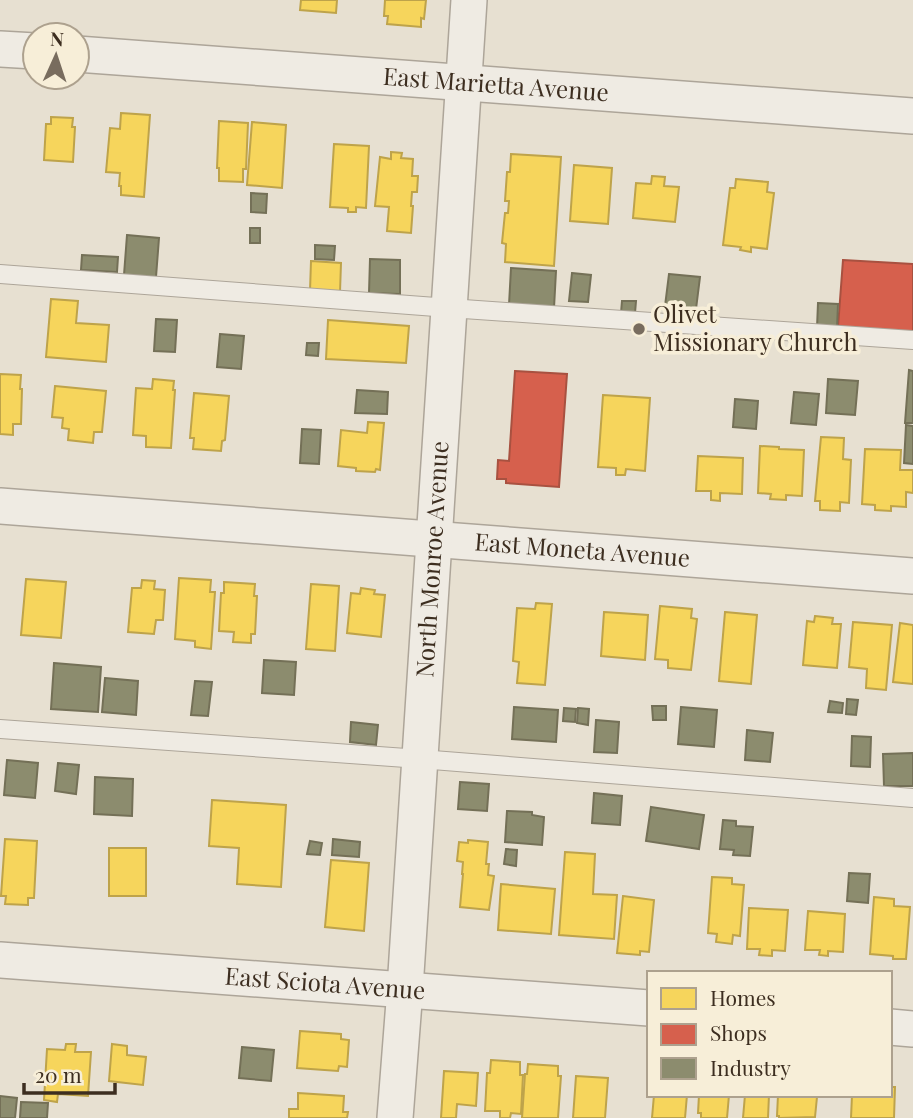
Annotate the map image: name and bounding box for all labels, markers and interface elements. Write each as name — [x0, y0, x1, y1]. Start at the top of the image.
north arrow — [21, 21, 91, 91]
text: N — [49, 25, 65, 51]
street label: East Marietta Avenue — [382, 59, 610, 107]
place label: Olivet Missionary Church — [653, 297, 858, 357]
marker: Olivet Missionary Church — [631, 321, 647, 337]
street label: North Monroe Avenue — [407, 440, 454, 678]
street label: East Moneta Avenue — [473, 524, 691, 573]
street label: East Sciota Avenue — [224, 959, 427, 1005]
legend — [647, 971, 892, 1097]
text: Homes — [710, 983, 776, 1011]
text: Shops — [710, 1018, 767, 1046]
scale bar — [24, 1052, 116, 1096]
text: Industry — [710, 1053, 791, 1081]
text: 20 m — [35, 1060, 82, 1088]

